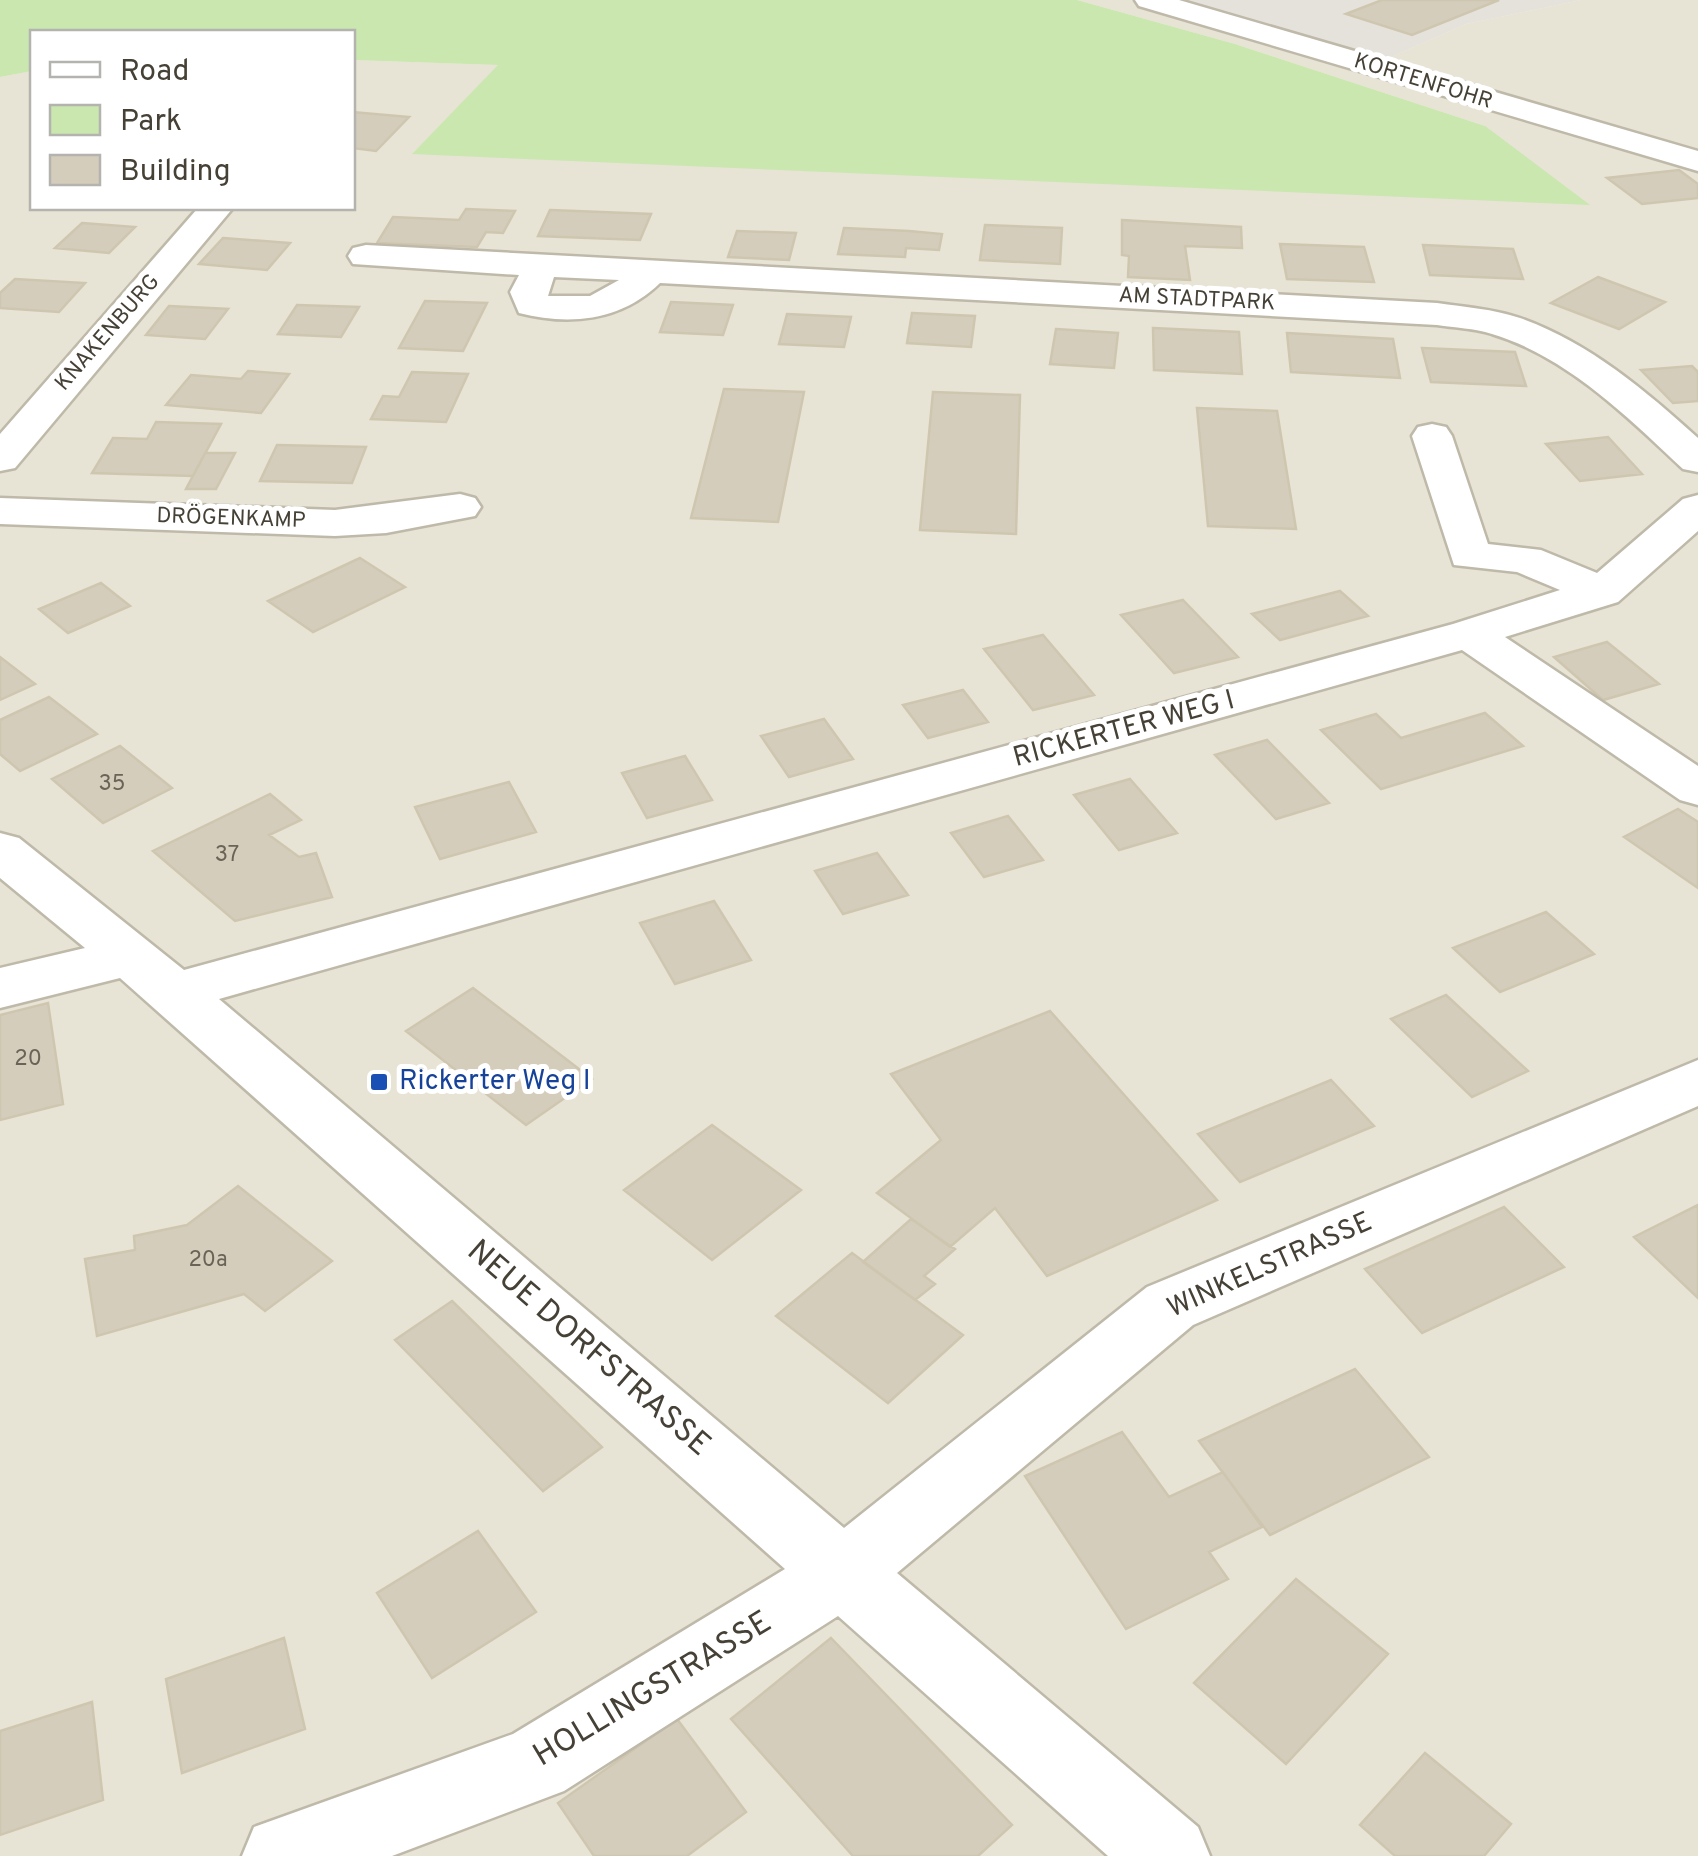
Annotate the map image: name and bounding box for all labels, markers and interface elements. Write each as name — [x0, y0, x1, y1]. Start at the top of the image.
legend — [30, 30, 355, 210]
street label: KORTENFOHR — [1351, 48, 1495, 116]
text: Road — [120, 54, 189, 91]
text: Park — [120, 104, 182, 141]
text: Building — [120, 154, 231, 191]
street label: KNAKENBURG — [50, 269, 166, 397]
street label: AM STADTPARK — [1118, 282, 1276, 318]
street label: DRÖGENKAMP — [156, 501, 306, 535]
street label: RICKERTER WEG I — [1009, 683, 1239, 777]
house number: 35 — [99, 771, 125, 798]
house number: 37 — [215, 842, 239, 869]
house number: 20 — [14, 1046, 42, 1073]
place label: Rickerter Weg I — [399, 1064, 591, 1100]
marker: Rickerter Weg I — [368, 1071, 390, 1093]
street label: WINKELSTRASSE — [1162, 1205, 1378, 1327]
street label: NEUE DORFSTRASSE — [458, 1232, 718, 1466]
house number: 20a — [188, 1247, 228, 1274]
street label: HOLLINGSTRASSE — [527, 1603, 779, 1777]

